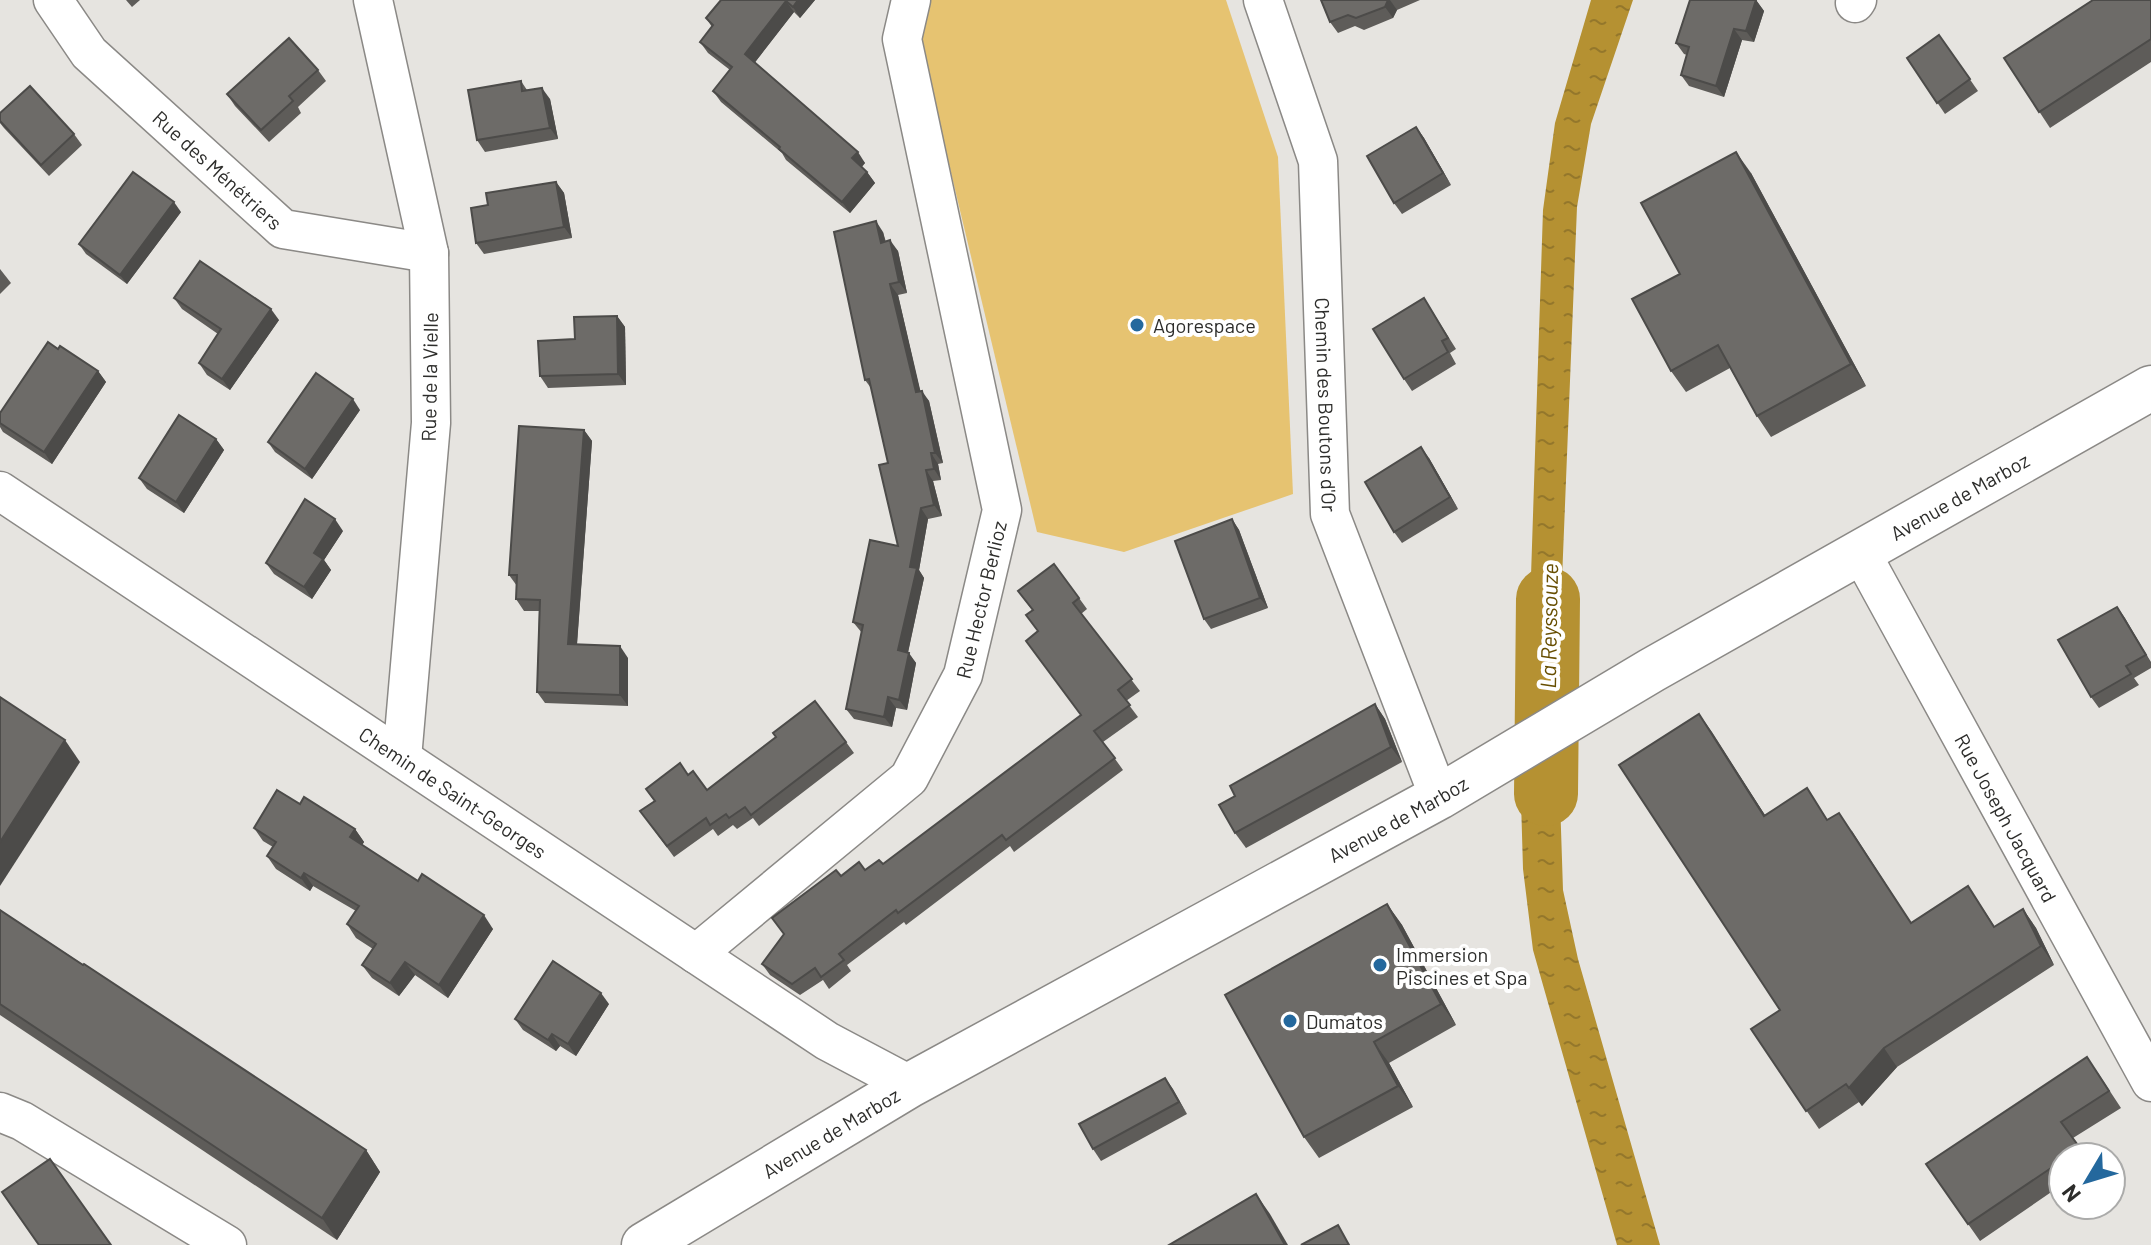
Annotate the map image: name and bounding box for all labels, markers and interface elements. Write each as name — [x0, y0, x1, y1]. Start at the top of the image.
street label: Rue des Ménétriers — [148, 105, 287, 235]
street label: Chemin des Boutons d'Or — [1311, 297, 1342, 512]
street label: Rue de la Vielle — [416, 312, 442, 442]
place label: Agorespace — [1153, 313, 1256, 337]
marker: Agorespace — [1128, 316, 1146, 334]
street label: Avenue de Marboz — [1886, 447, 2033, 545]
street label: Rue Hector Berlioz — [951, 518, 1011, 681]
water label: La Reyssouze — [1534, 563, 1562, 689]
street label: Chemin de Saint-Georges — [355, 721, 551, 863]
street label: Rue Joseph Jacquard — [1950, 729, 2062, 906]
street label: Avenue de Marboz — [1324, 771, 1472, 867]
place label: Immersion Piscines et Spa — [1396, 942, 1528, 989]
marker: Immersion Piscines et Spa — [1371, 956, 1389, 974]
place label: Dumatos — [1306, 1009, 1383, 1033]
marker: Dumatos — [1281, 1012, 1299, 1030]
street label: Avenue de Marboz — [758, 1082, 904, 1183]
north arrow — [2047, 1141, 2127, 1221]
text: N — [2056, 1180, 2085, 1208]

